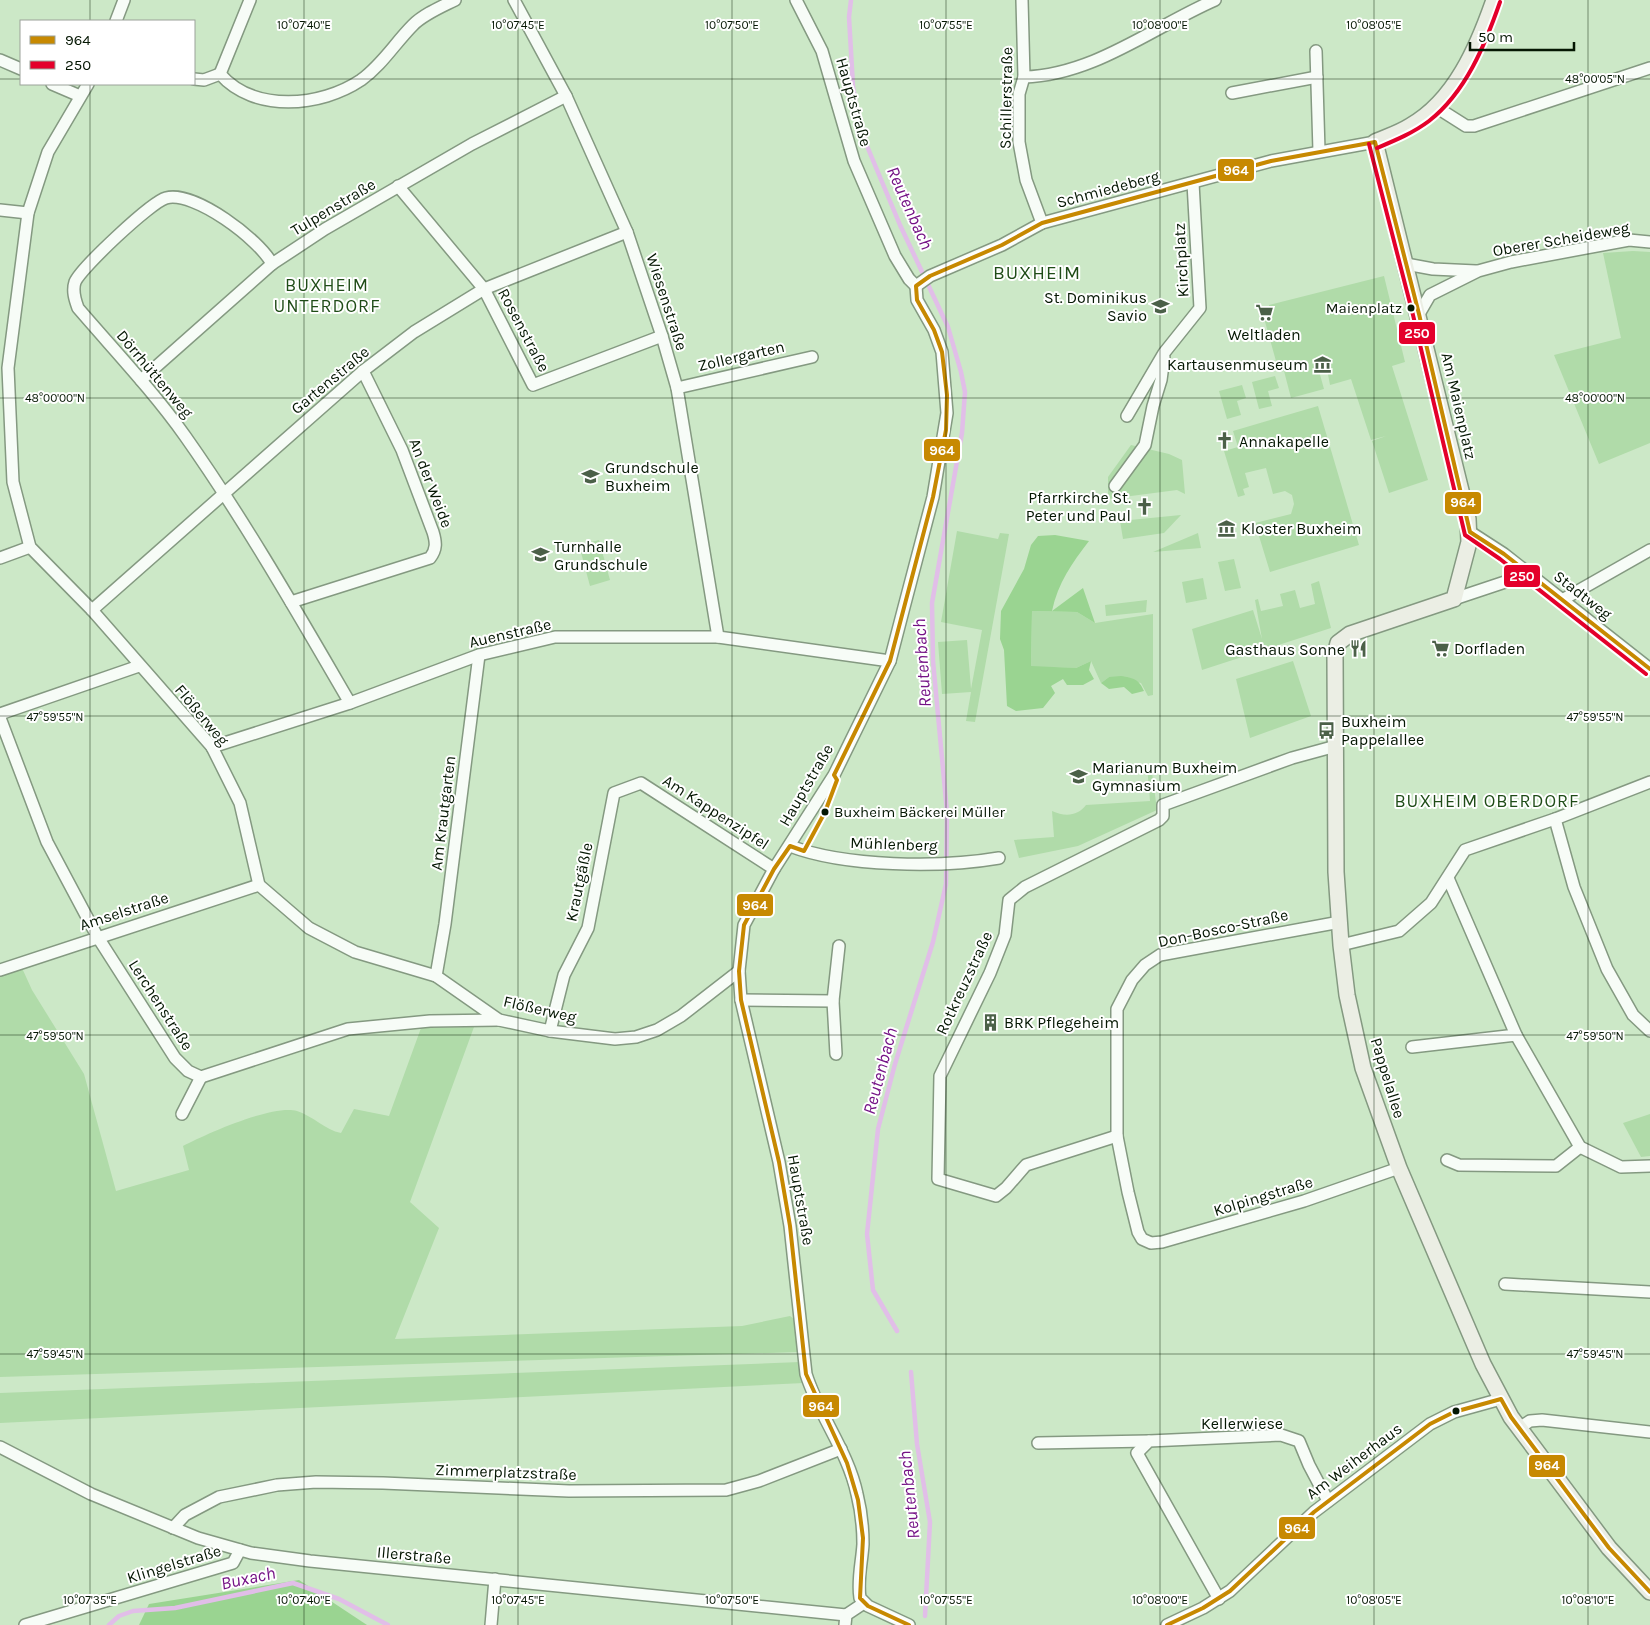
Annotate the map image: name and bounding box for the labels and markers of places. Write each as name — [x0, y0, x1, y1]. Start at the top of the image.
place label: St. Dominikus Savio — [1044, 288, 1147, 325]
school or university icon: St. Dominikus Savio — [1151, 296, 1171, 316]
place label: Maienplatz — [1326, 299, 1402, 317]
supermarket icon: Weltladen — [1254, 302, 1274, 322]
marker: Maienplatz — [1406, 303, 1416, 313]
place label: Weltladen — [1227, 325, 1301, 344]
museum icon: Kartausenmuseum — [1312, 354, 1332, 374]
place label: Kartausenmuseum — [1167, 355, 1308, 374]
church icon: Annakapelle — [1215, 431, 1235, 451]
place label: Annakapelle — [1239, 432, 1329, 451]
place label: Grundschule Buxheim — [605, 458, 699, 495]
school or university icon: Grundschule Buxheim — [581, 466, 601, 486]
place label: Pfarrkirche St. Peter und Paul — [1026, 488, 1131, 525]
church icon: Pfarrkirche St. Peter und Paul — [1135, 496, 1155, 516]
museum icon: Kloster Buxheim — [1217, 518, 1237, 538]
place label: Kloster Buxheim — [1241, 519, 1362, 538]
place label: Turnhalle Grundschule — [554, 537, 648, 574]
school or university icon: Turnhalle Grundschule — [530, 545, 550, 565]
supermarket icon: Dorfladen — [1430, 638, 1450, 658]
restaurant icon: Gasthaus Sonne — [1349, 639, 1369, 659]
place label: Dorfladen — [1454, 639, 1525, 658]
place label: Gasthaus Sonne — [1225, 640, 1345, 659]
place label: Buxheim Pappelallee — [1341, 712, 1424, 749]
bus stop icon: Buxheim Pappelallee — [1317, 720, 1337, 740]
place label: Marianum Buxheim Gymnasium — [1092, 758, 1237, 795]
school or university icon: Marianum Buxheim Gymnasium — [1068, 766, 1088, 786]
place label: Buxheim Bäckerei Müller — [834, 803, 1005, 821]
marker: Buxheim Bäckerei Müller — [820, 807, 830, 817]
building icon: BRK Pflegeheim — [980, 1012, 1000, 1032]
place label: BRK Pflegeheim — [1004, 1013, 1119, 1032]
unlabelled marker — [1451, 1406, 1461, 1416]

